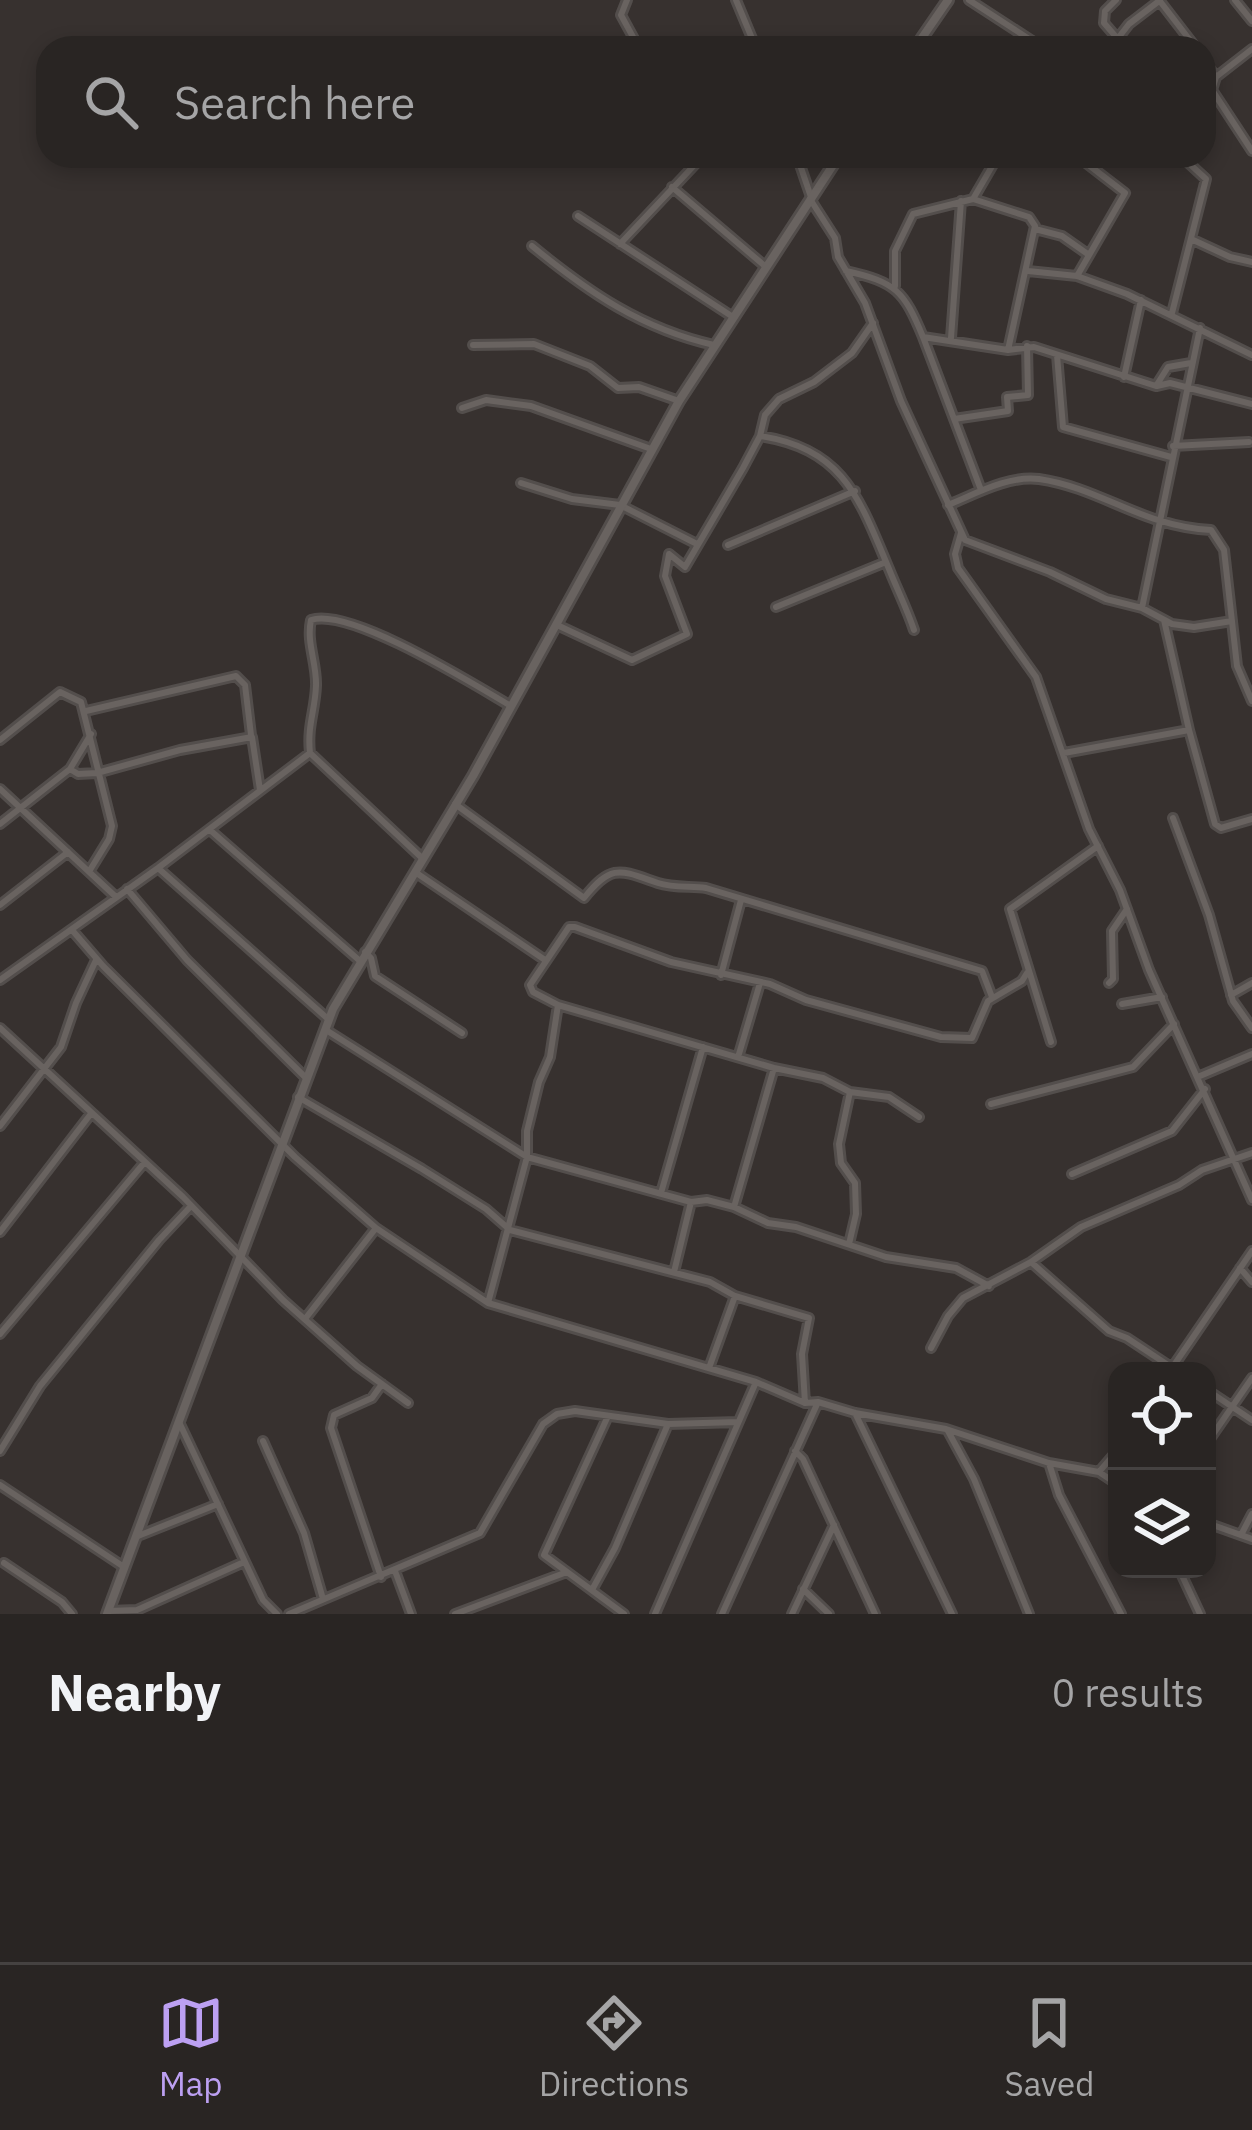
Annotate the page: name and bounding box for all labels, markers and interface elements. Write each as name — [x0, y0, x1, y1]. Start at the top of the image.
search box — [36, 36, 1216, 168]
icon: search — [78, 69, 144, 135]
text: Search here — [174, 73, 415, 131]
map controls — [1108, 1362, 1216, 1578]
button: locate — [1108, 1362, 1216, 1470]
button: layers — [1108, 1470, 1216, 1578]
text: Nearby — [48, 1659, 221, 1725]
text: 0 results — [1052, 1667, 1204, 1718]
tab: Map — [158, 1990, 224, 2105]
tab: Directions — [539, 1990, 689, 2105]
tab: Saved — [1005, 1990, 1094, 2105]

